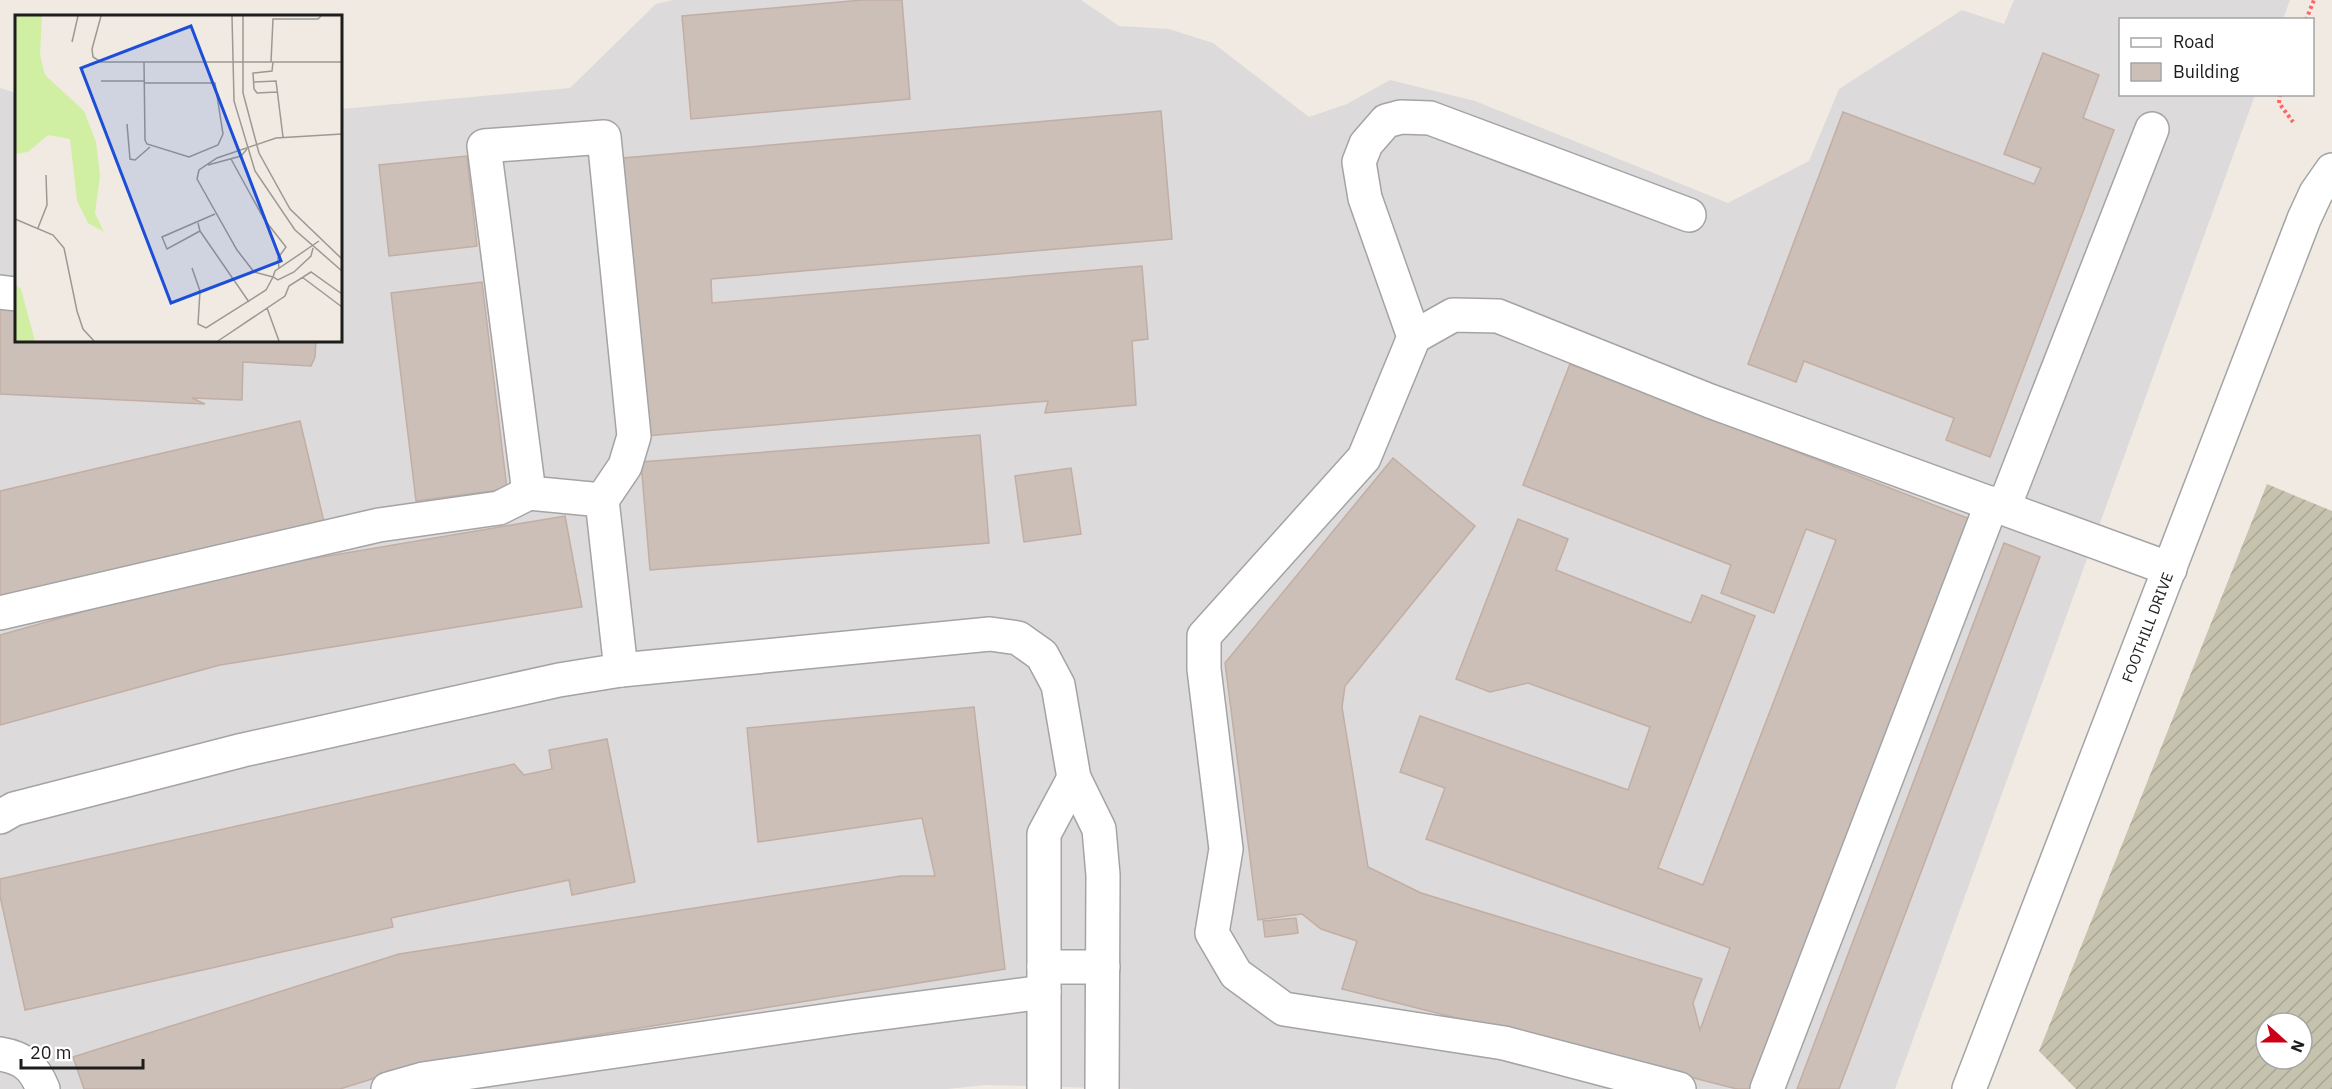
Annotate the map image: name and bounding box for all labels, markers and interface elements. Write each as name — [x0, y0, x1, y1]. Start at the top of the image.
inset map — [15, 15, 342, 342]
legend — [2119, 18, 2314, 96]
text: Road — [2173, 30, 2214, 53]
text: Building — [2173, 60, 2240, 83]
street label: FOOTHILL DRIVE — [2117, 569, 2177, 685]
north arrow — [2254, 1011, 2314, 1071]
scale bar — [21, 1032, 142, 1070]
text: N — [2287, 1037, 2309, 1055]
text: 20 m — [30, 1041, 72, 1064]

